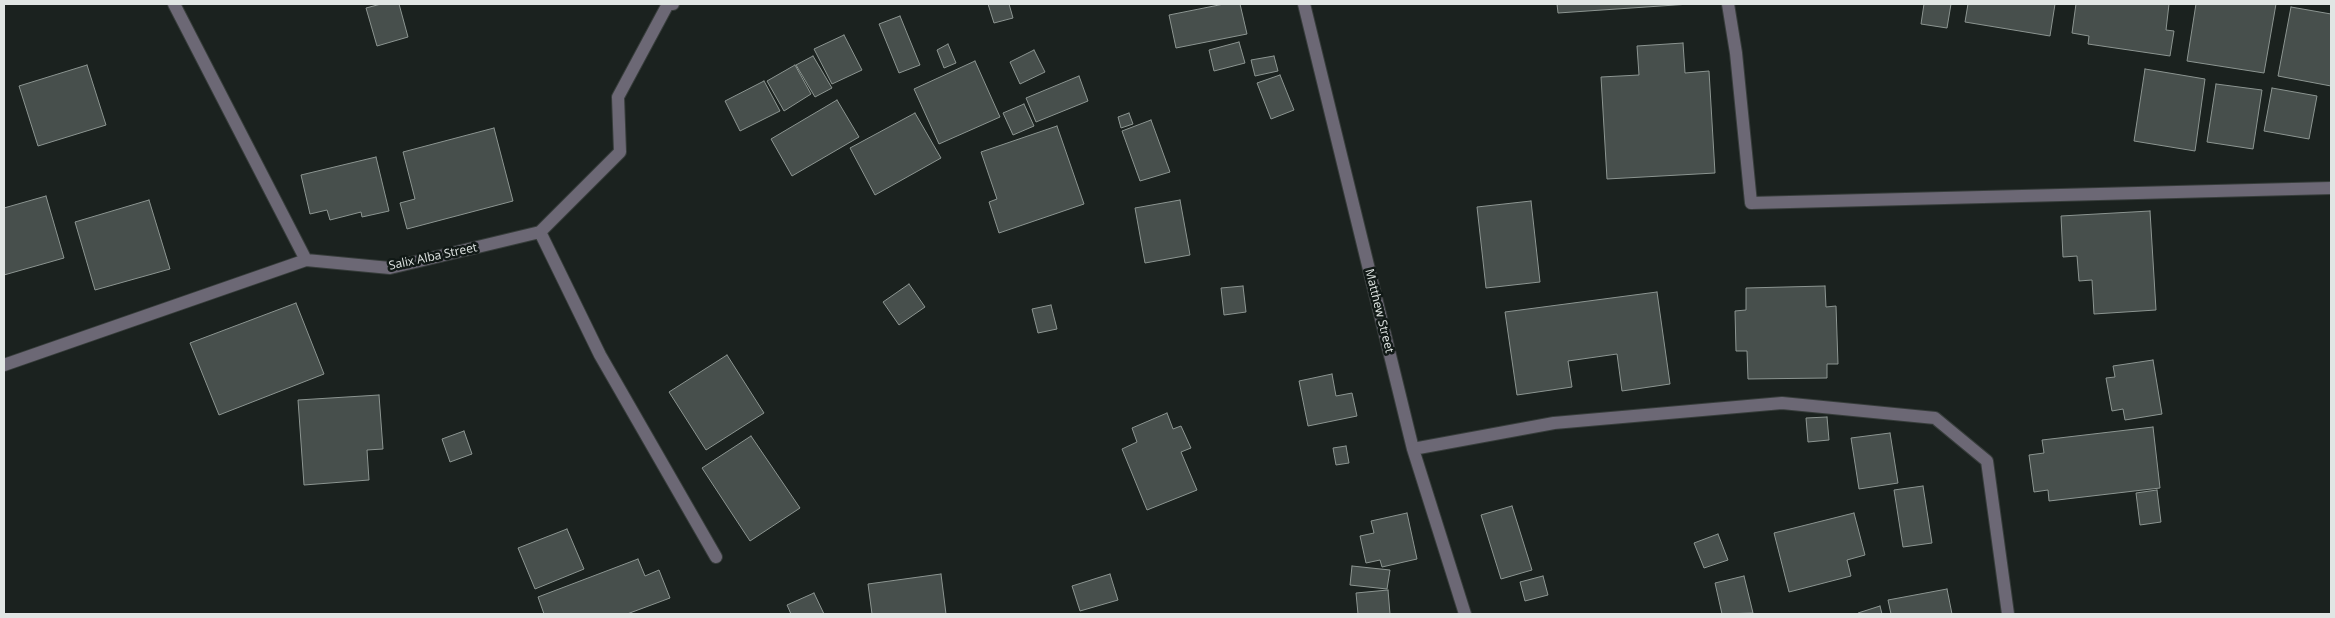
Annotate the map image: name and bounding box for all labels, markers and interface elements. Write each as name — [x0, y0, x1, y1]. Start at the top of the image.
street label: Salix Alba Street — [388, 241, 478, 273]
street label: Matthew Street — [1362, 268, 1396, 354]

